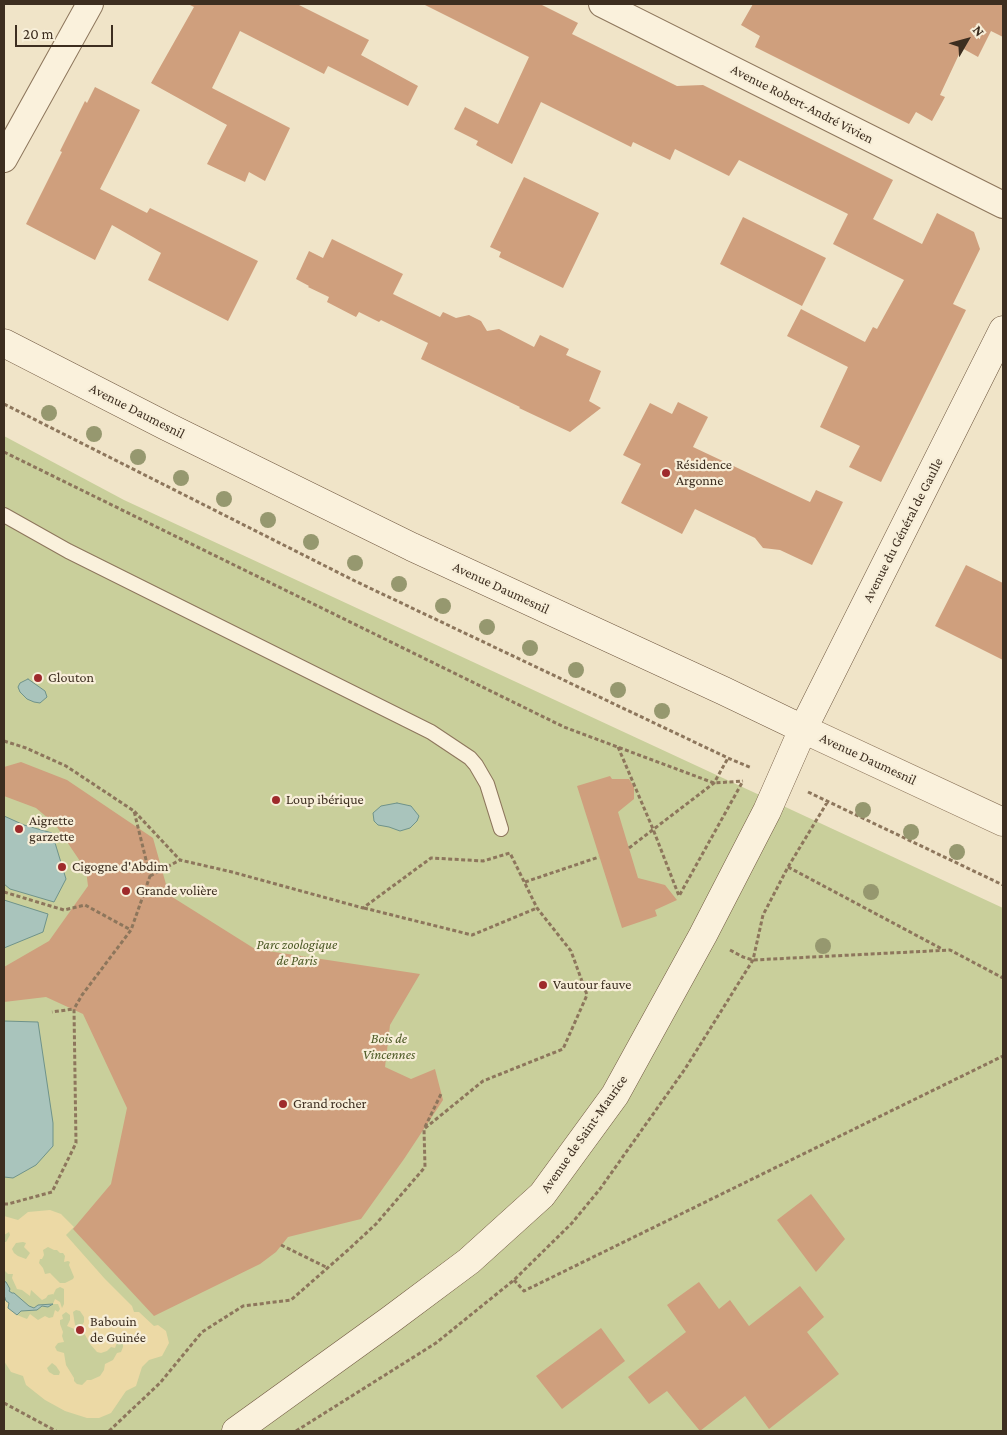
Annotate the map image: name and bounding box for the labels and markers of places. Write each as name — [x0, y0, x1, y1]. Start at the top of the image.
place label: Résidence Argonne — [676, 457, 732, 490]
marker: Résidence Argonne — [660, 467, 672, 479]
place label: Glouton — [48, 670, 94, 686]
marker: Glouton — [32, 672, 44, 684]
place label: Loup ibérique — [286, 792, 364, 808]
marker: Loup ibérique — [270, 794, 282, 806]
place label: Aigrette garzette — [29, 813, 74, 846]
marker: Aigrette garzette — [13, 823, 25, 835]
place label: Cigogne d'Abdim — [72, 859, 168, 875]
marker: Cigogne d'Abdim — [56, 861, 68, 873]
place label: Grande volière — [136, 883, 217, 899]
marker: Grande volière — [120, 885, 132, 897]
place label: Vautour fauve — [553, 977, 631, 993]
marker: Vautour fauve — [537, 979, 549, 991]
place label: Grand rocher — [293, 1096, 367, 1112]
marker: Grand rocher — [277, 1098, 289, 1110]
place label: Babouin de Guinée — [90, 1314, 146, 1346]
marker: Babouin de Guinée — [74, 1324, 86, 1336]

